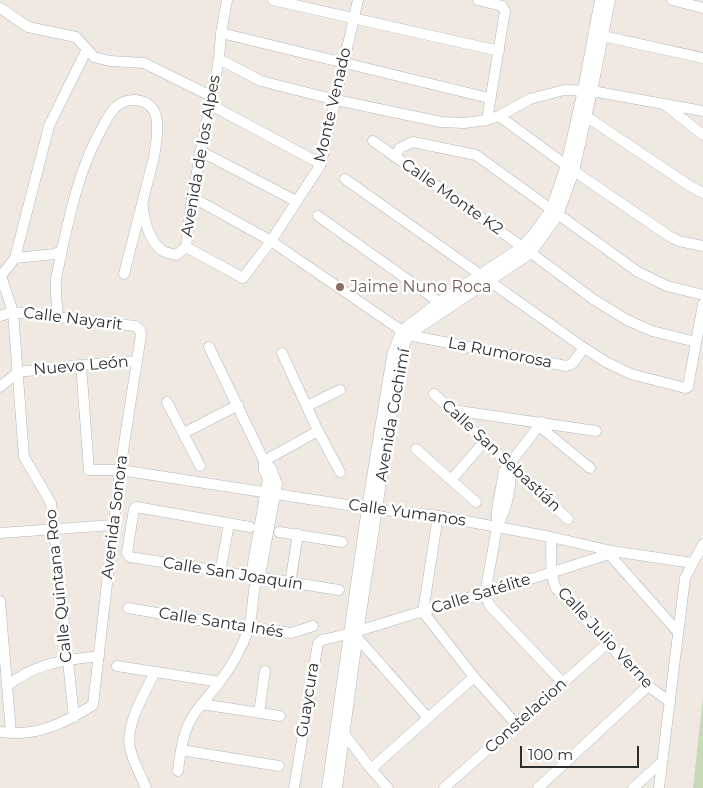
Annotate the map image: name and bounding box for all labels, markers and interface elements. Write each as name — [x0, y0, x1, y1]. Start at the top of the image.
street label: Monte Venado — [310, 46, 356, 164]
street label: Avenida de los Alpes — [177, 74, 225, 238]
street label: Calle Monte K2 — [397, 155, 507, 239]
place label: Jaime Nuno Roca — [350, 277, 491, 297]
marker: Jaime Nuno Roca — [334, 281, 346, 293]
street label: Calle Nayarit — [22, 303, 124, 335]
street label: La Rumorosa — [446, 333, 554, 373]
street label: Avenida Cochimí — [372, 347, 414, 483]
street label: Nuevo León — [32, 352, 130, 380]
street label: Calle San Sebastián — [437, 396, 565, 516]
street label: Avenida Sonora — [98, 454, 132, 580]
street label: Calle Yumanos — [347, 495, 467, 531]
street label: Calle Quintana Roo — [41, 508, 77, 664]
street label: Calle San Joaquín — [162, 553, 304, 595]
street label: Calle Satélite — [429, 570, 533, 618]
street label: Calle Julio Verne — [553, 583, 657, 693]
street label: Calle Santa Inés — [157, 604, 285, 642]
street label: Guaycura — [293, 661, 323, 739]
street label: Constelacion — [481, 674, 571, 758]
scale bar — [523, 736, 642, 768]
text: 100 m — [528, 745, 573, 764]

